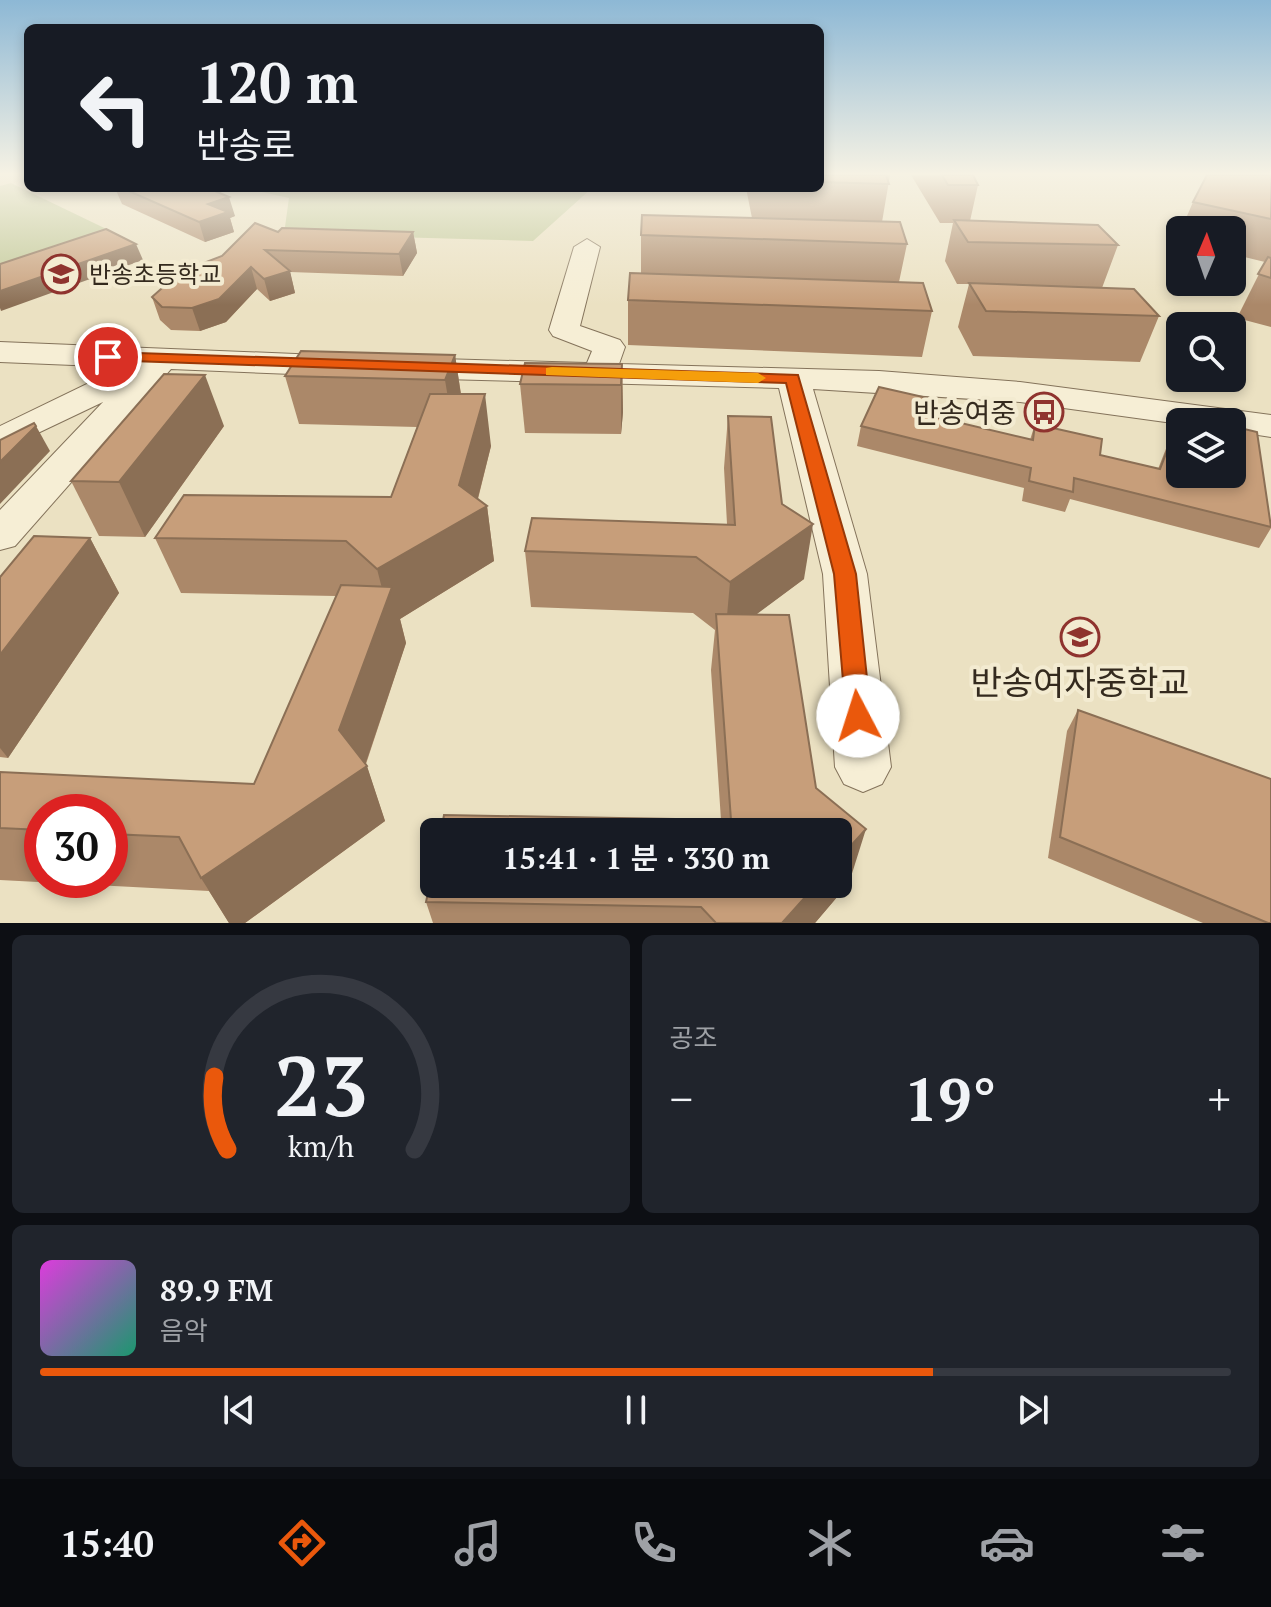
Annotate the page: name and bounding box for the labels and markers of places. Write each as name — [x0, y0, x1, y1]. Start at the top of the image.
school or university icon: 반송초등학교 — [40, 253, 82, 295]
place label: 반송초등학교 — [89, 258, 221, 290]
pin — [74, 323, 142, 391]
bus stop icon: 반송여중 — [1023, 391, 1065, 433]
place label: 반송여중 — [913, 394, 1016, 431]
school or university icon: 반송여자중학교 — [1059, 616, 1101, 658]
place label: 반송여자중학교 — [971, 660, 1189, 705]

